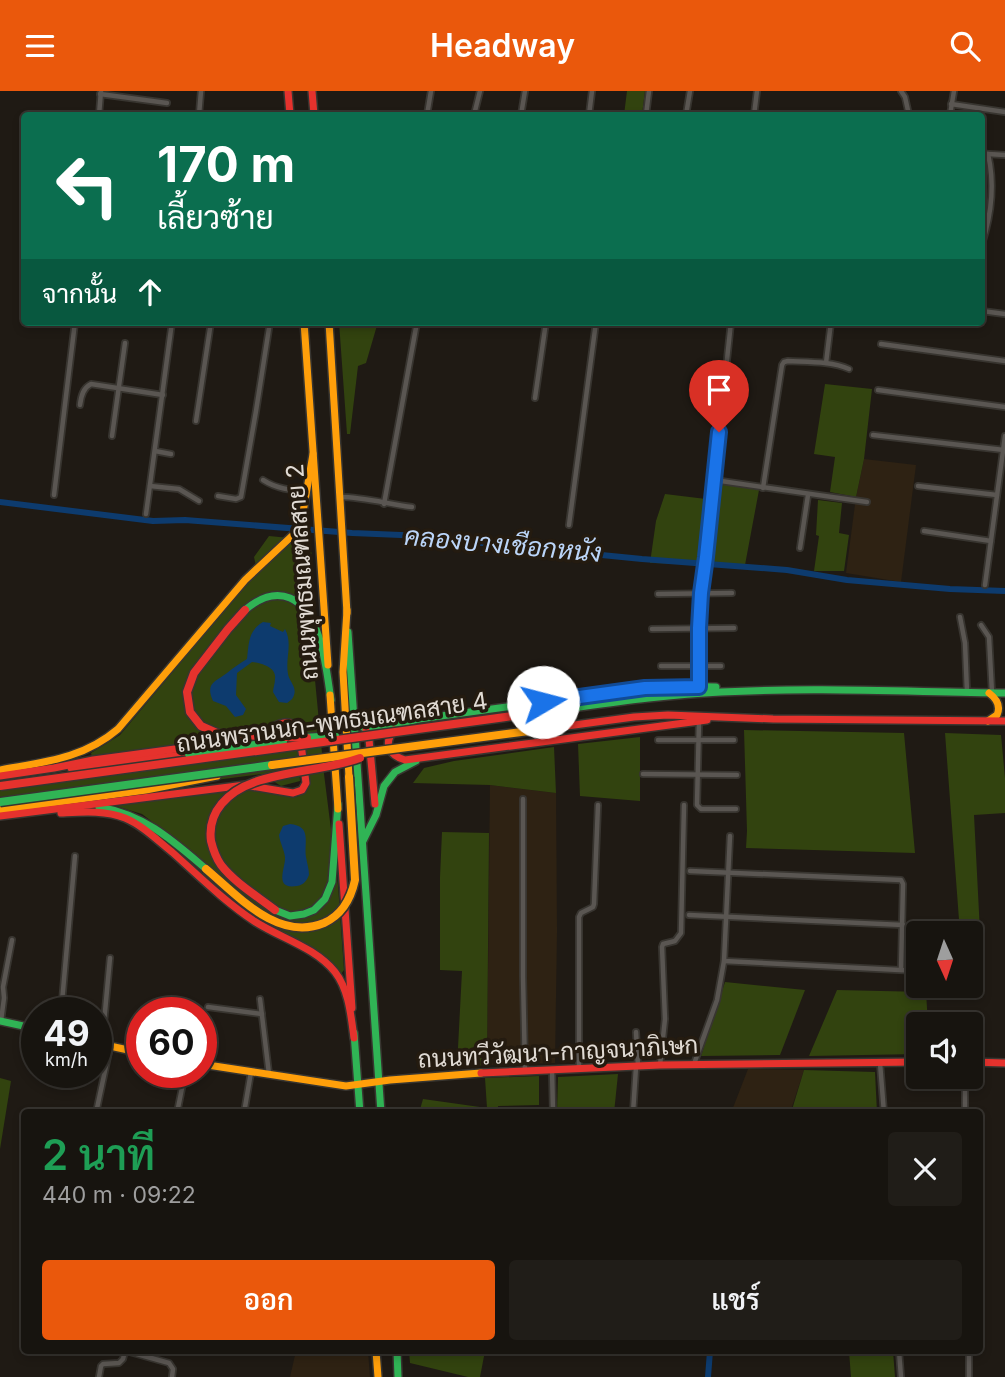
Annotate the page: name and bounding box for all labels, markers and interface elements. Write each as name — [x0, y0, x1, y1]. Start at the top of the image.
text: Headway — [430, 26, 575, 65]
icon: menu — [21, 27, 59, 65]
icon: search — [946, 27, 984, 65]
text: 170 m — [157, 135, 295, 194]
icon: left — [42, 140, 133, 231]
text: เลี้ยวซ้าย — [157, 198, 274, 237]
icon: ahead — [131, 273, 169, 311]
text: จากนั้น — [42, 278, 117, 309]
pin — [689, 360, 749, 432]
icon: arrive — [700, 371, 738, 409]
street label: ถนนพุทธมณฑลสาย 2 — [280, 463, 326, 681]
water label: คลองบางเชือกหนัง — [403, 520, 603, 568]
position arrow — [506, 665, 580, 739]
street label: ถนนพรานนก-พุทธมณฑลสาย 4 — [175, 686, 490, 760]
north arrow — [906, 921, 984, 997]
map controls — [906, 921, 983, 1089]
speed limit sign: 60 — [126, 997, 217, 1088]
text: 49 — [43, 1012, 90, 1054]
button: sound — [906, 1012, 983, 1089]
street label: ถนนทวีวัฒนา-กาญจนาภิเษก — [417, 1030, 699, 1074]
text: km/h — [45, 1049, 88, 1070]
text: 2 นาที — [42, 1129, 155, 1180]
button: close — [888, 1132, 962, 1206]
text: 440 m · 09:22 — [42, 1181, 196, 1209]
button: ออก — [42, 1260, 495, 1340]
button: แชร์ — [509, 1260, 962, 1340]

